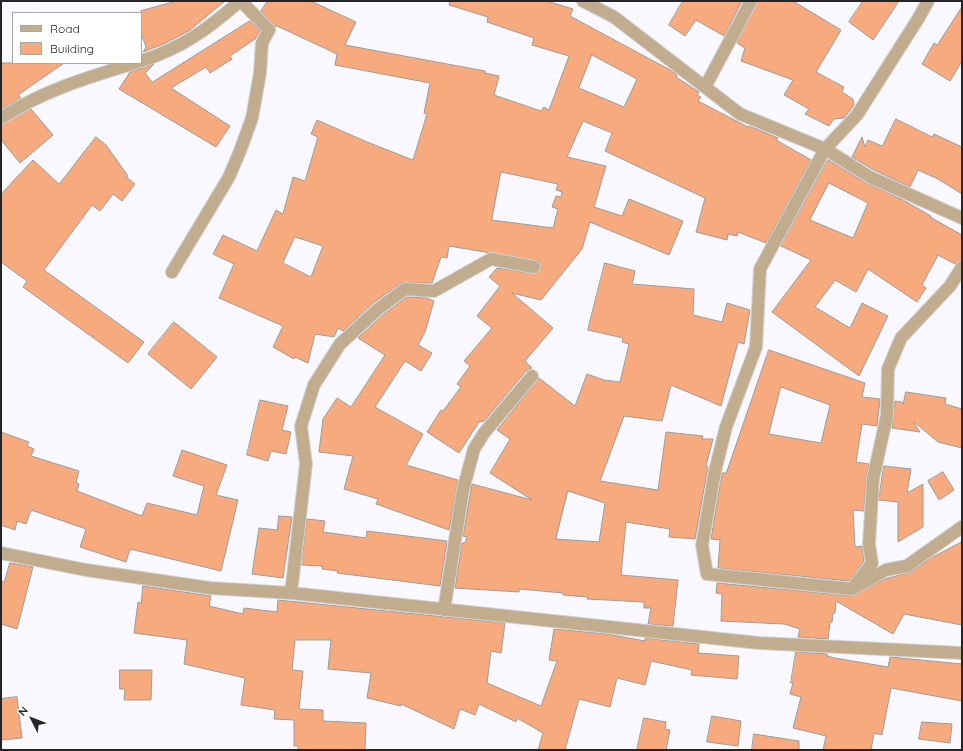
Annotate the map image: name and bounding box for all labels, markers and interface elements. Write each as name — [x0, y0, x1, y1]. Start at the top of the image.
legend — [12, 12, 142, 64]
text: Road — [50, 21, 80, 36]
text: Building — [50, 41, 94, 56]
north arrow — [12, 699, 52, 739]
text: N — [15, 703, 31, 719]

